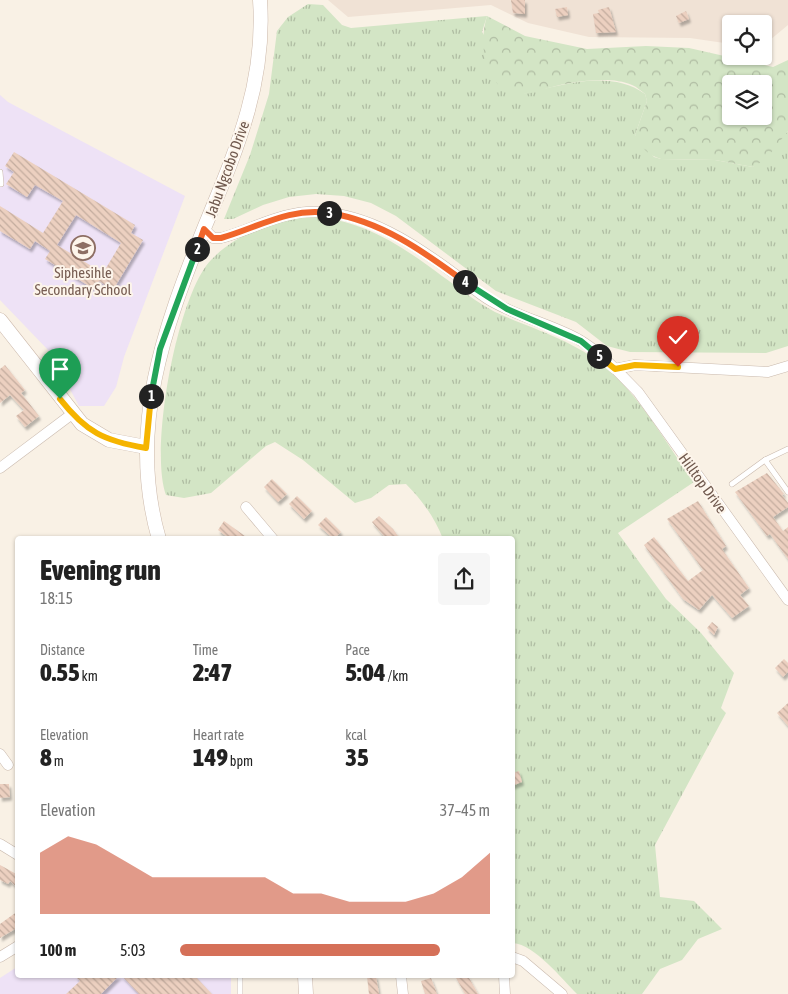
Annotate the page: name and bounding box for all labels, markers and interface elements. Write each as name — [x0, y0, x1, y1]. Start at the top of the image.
map controls — [722, 15, 772, 125]
button: locate — [722, 15, 772, 65]
button: layers — [722, 75, 772, 125]
street label: Jabu Ngcobo Drive — [202, 118, 252, 219]
pin: 3 — [316, 200, 342, 226]
text: 3 — [326, 205, 333, 221]
school or university icon: Siphesihle Secondary School — [70, 235, 96, 261]
pin: 2 — [184, 236, 210, 262]
text: 2 — [194, 241, 201, 257]
place label: Siphesihle Secondary School — [35, 264, 131, 298]
pin: 4 — [452, 270, 478, 294]
text: 4 — [462, 274, 469, 290]
pin — [657, 316, 699, 367]
icon: check — [664, 323, 692, 351]
pin: 5 — [586, 344, 612, 368]
pin — [39, 348, 81, 399]
text: 5 — [596, 348, 603, 364]
icon: arrive — [46, 355, 74, 383]
pin: 1 — [138, 384, 164, 408]
text: 1 — [148, 388, 155, 404]
street label: Hilltop Drive — [676, 450, 730, 516]
button: share — [438, 553, 490, 605]
text: Evening run — [40, 554, 161, 586]
text: 18:15 — [40, 589, 73, 607]
text: Distance — [40, 642, 85, 658]
text: Time — [193, 642, 218, 658]
text: Pace — [345, 642, 370, 658]
text: 0.55 — [40, 658, 80, 686]
text: 2:47 — [193, 658, 232, 686]
text: 5:04 — [345, 658, 386, 686]
text: km — [80, 668, 98, 684]
text: /km — [386, 668, 408, 684]
text: Elevation — [40, 727, 89, 743]
text: Heart rate — [193, 727, 244, 743]
text: kcal — [345, 727, 367, 743]
text: 8 — [40, 743, 52, 771]
text: 149 — [193, 743, 228, 771]
text: 35 — [345, 743, 369, 771]
text: m — [52, 753, 64, 769]
text: bpm — [228, 753, 253, 769]
text: Elevation — [40, 801, 95, 819]
text: 37–45 m — [440, 801, 490, 819]
text: 100 m — [40, 941, 76, 959]
text: 5:03 — [120, 941, 146, 959]

